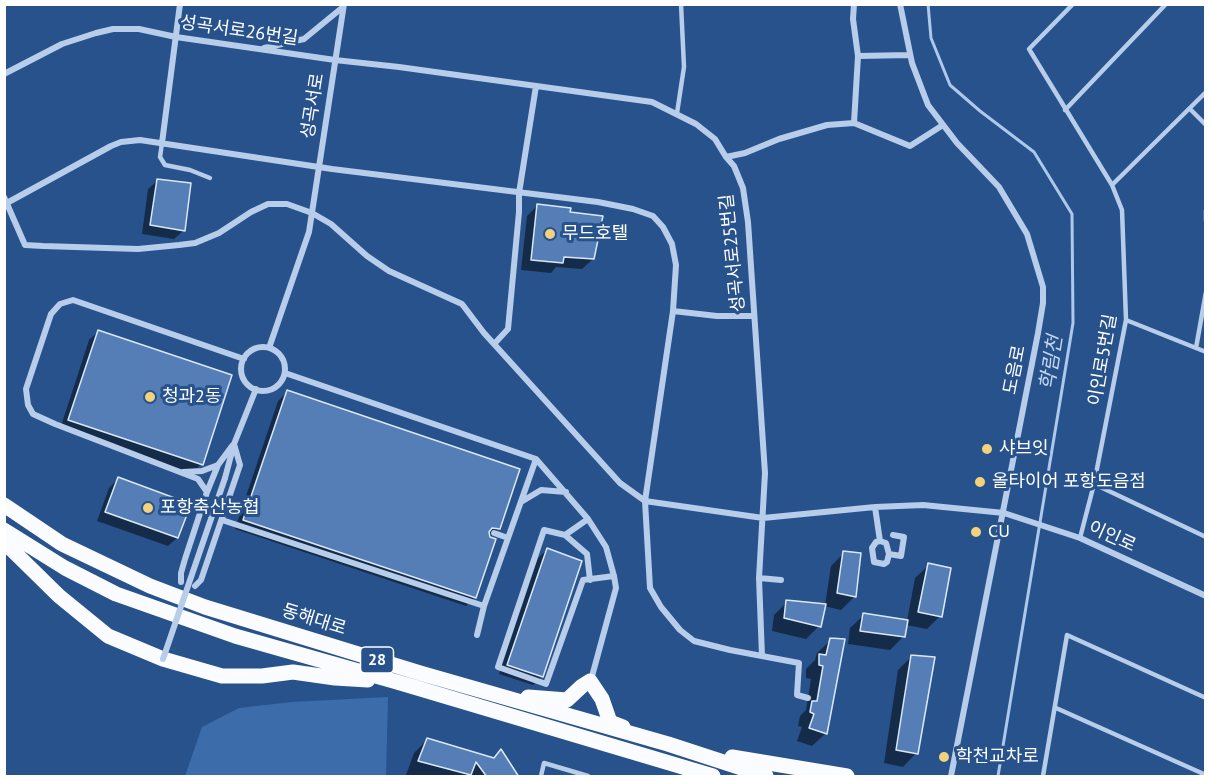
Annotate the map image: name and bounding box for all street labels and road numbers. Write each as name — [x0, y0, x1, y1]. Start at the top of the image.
street label: 성곡서로26번길 — [179, 12, 299, 50]
street label: 성곡서로 — [297, 72, 329, 140]
street label: 성곡서로25번길 — [716, 193, 750, 313]
street label: 이인로5번길 — [1084, 313, 1122, 407]
street label: 도음로 — [1000, 344, 1030, 396]
street label: 이인로 — [1085, 517, 1139, 557]
street label: 동해대로 — [279, 600, 349, 640]
road number: 28 — [360, 647, 394, 673]

